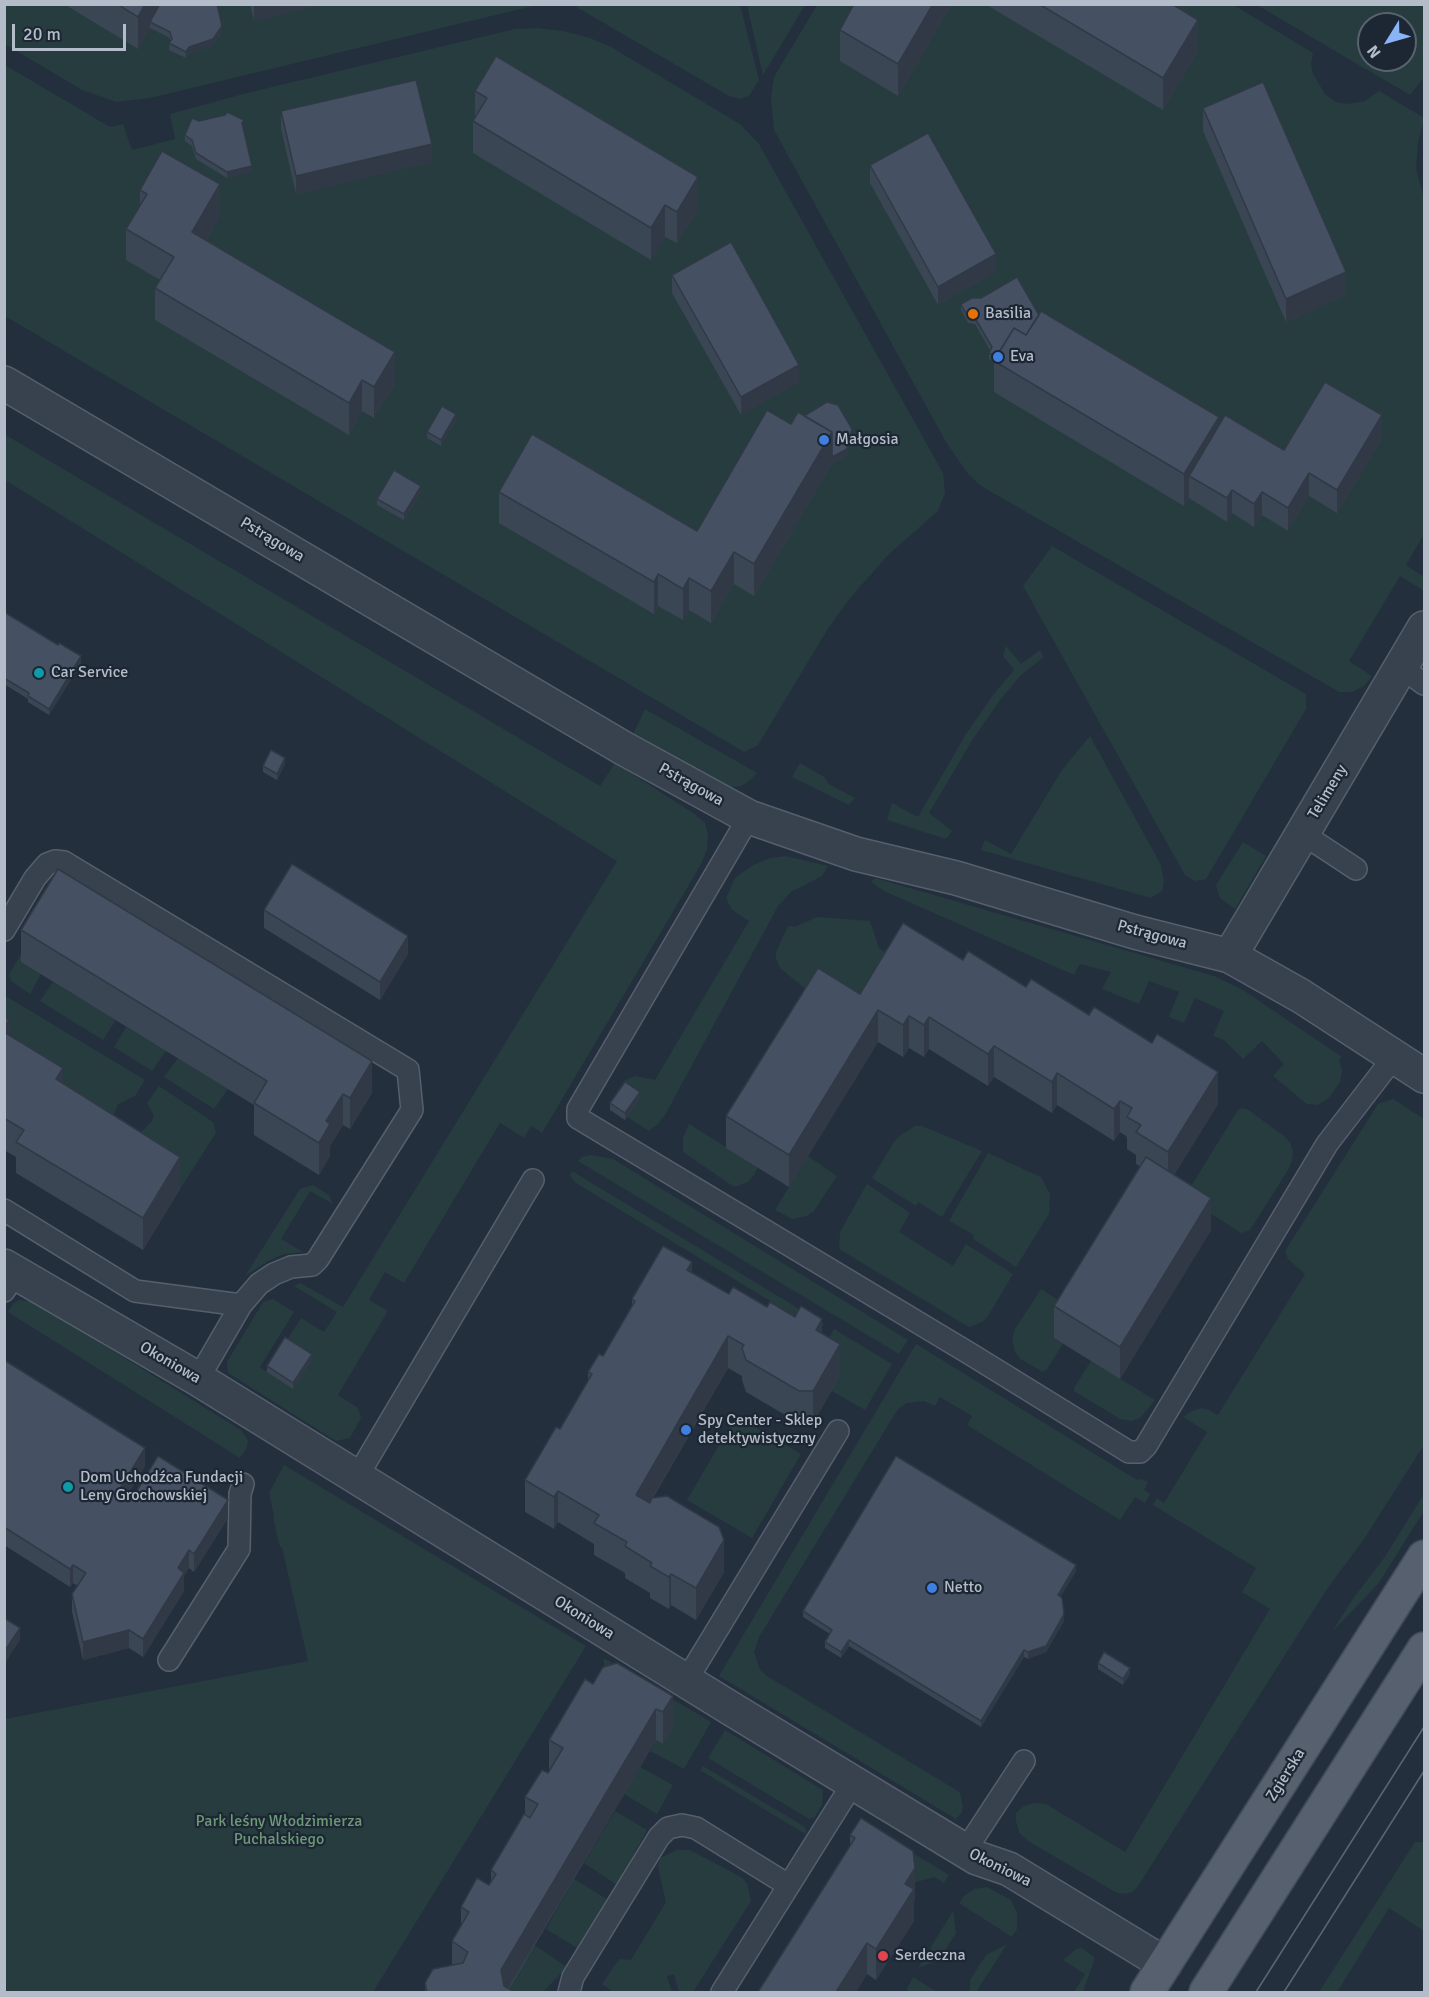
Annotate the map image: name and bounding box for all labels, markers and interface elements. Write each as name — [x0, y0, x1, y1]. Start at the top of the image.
scale bar — [15, 12, 129, 50]
north arrow — [1357, 12, 1417, 72]
text: 20 m — [23, 23, 61, 45]
text: N — [1363, 41, 1386, 62]
place label: Basilia — [985, 304, 1031, 324]
marker: Basilia — [966, 307, 980, 321]
place label: Eva — [1010, 347, 1034, 367]
marker: Eva — [991, 350, 1005, 364]
place label: Małgosia — [836, 430, 899, 450]
marker: Małgosia — [817, 433, 831, 447]
street label: Pstrągowa — [236, 513, 308, 567]
place label: Car Service — [51, 663, 128, 683]
marker: Car Service — [32, 666, 46, 680]
street label: Pstrągowa — [655, 759, 727, 811]
street label: Telimeny — [1304, 761, 1352, 823]
street label: Pstrągowa — [1115, 916, 1189, 954]
street label: Okoniowa — [136, 1338, 204, 1388]
place label: Spy Center - Sklep detektywistyczny — [698, 1411, 822, 1449]
marker: Spy Center - Sklep detektywistyczny — [679, 1423, 693, 1437]
place label: Dom Uchodźca Fundacji Leny Grochowskiej — [80, 1468, 243, 1506]
marker: Dom Uchodźca Fundacji Leny Grochowskiej — [61, 1480, 75, 1494]
place label: Netto — [944, 1578, 982, 1598]
marker: Netto — [925, 1581, 939, 1595]
street label: Okoniowa — [550, 1592, 618, 1644]
street label: Zgierska — [1262, 1745, 1310, 1805]
park label: Park leśny Włodzimierza Puchalskiego — [196, 1812, 362, 1850]
street label: Okoniowa — [966, 1845, 1034, 1891]
place label: Serdeczna — [895, 1946, 966, 1966]
marker: Serdeczna — [876, 1949, 890, 1963]

